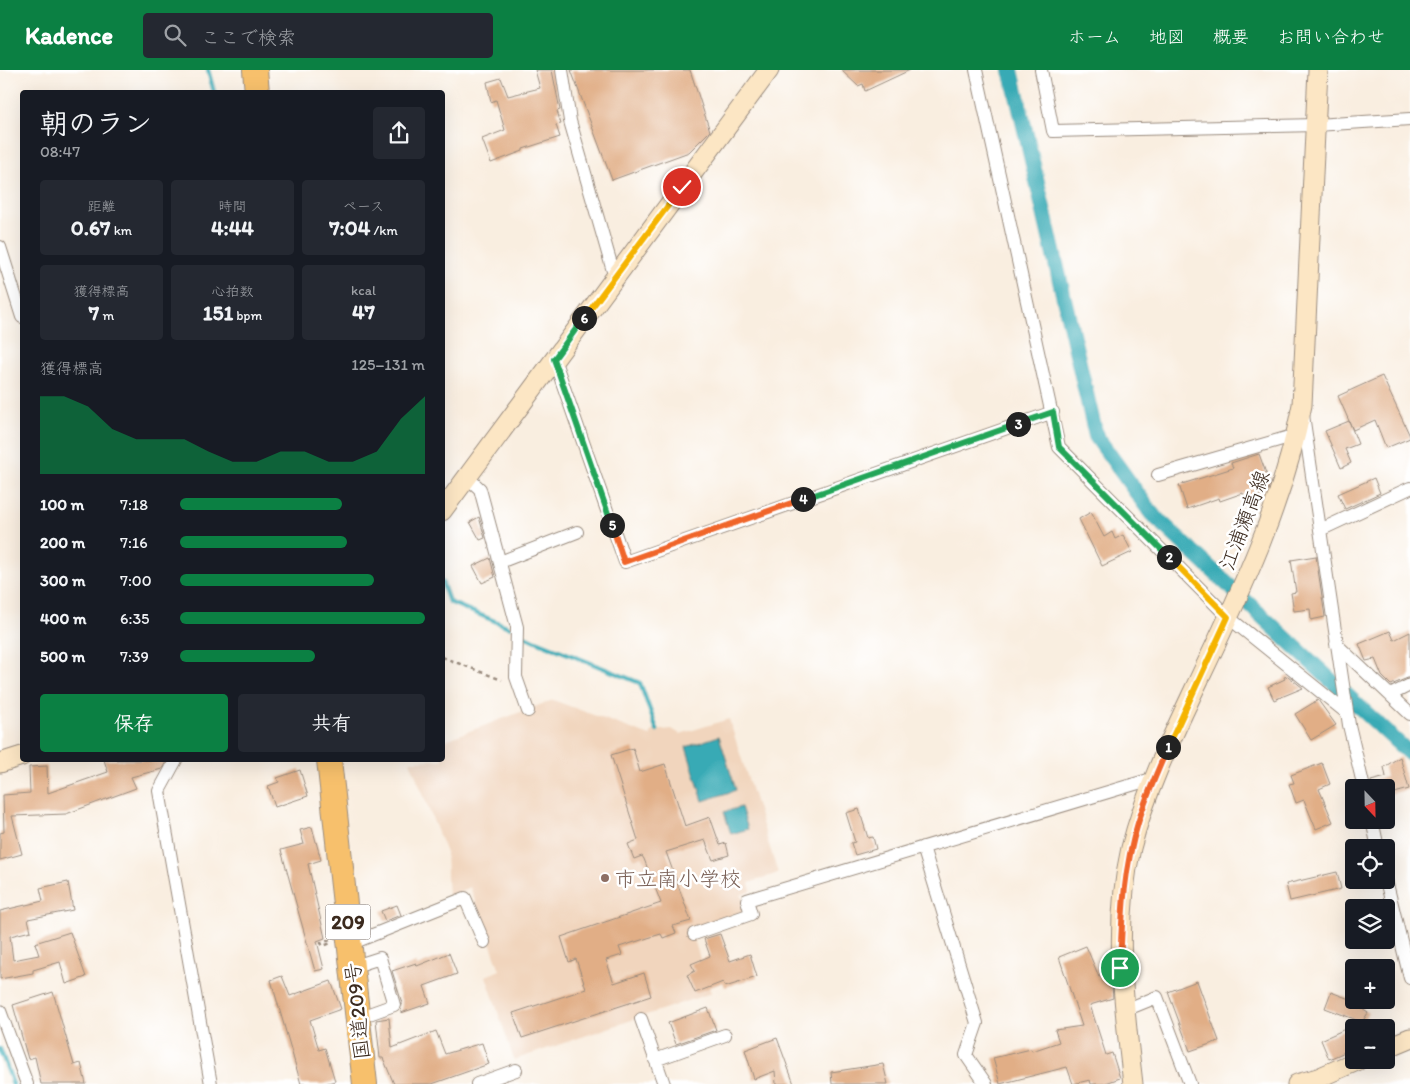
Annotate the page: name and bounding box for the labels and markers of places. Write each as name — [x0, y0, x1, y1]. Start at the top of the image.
pin — [661, 166, 703, 208]
pin: 6 — [572, 306, 596, 330]
pin: 3 — [1006, 412, 1030, 436]
pin: 4 — [790, 486, 816, 512]
pin: 5 — [600, 512, 624, 538]
pin: 2 — [1156, 544, 1182, 570]
pin: 1 — [1156, 734, 1180, 760]
place label: 市立南小学校 — [615, 866, 741, 891]
marker: 市立南小学校 — [599, 872, 611, 884]
pin — [1099, 947, 1141, 989]

